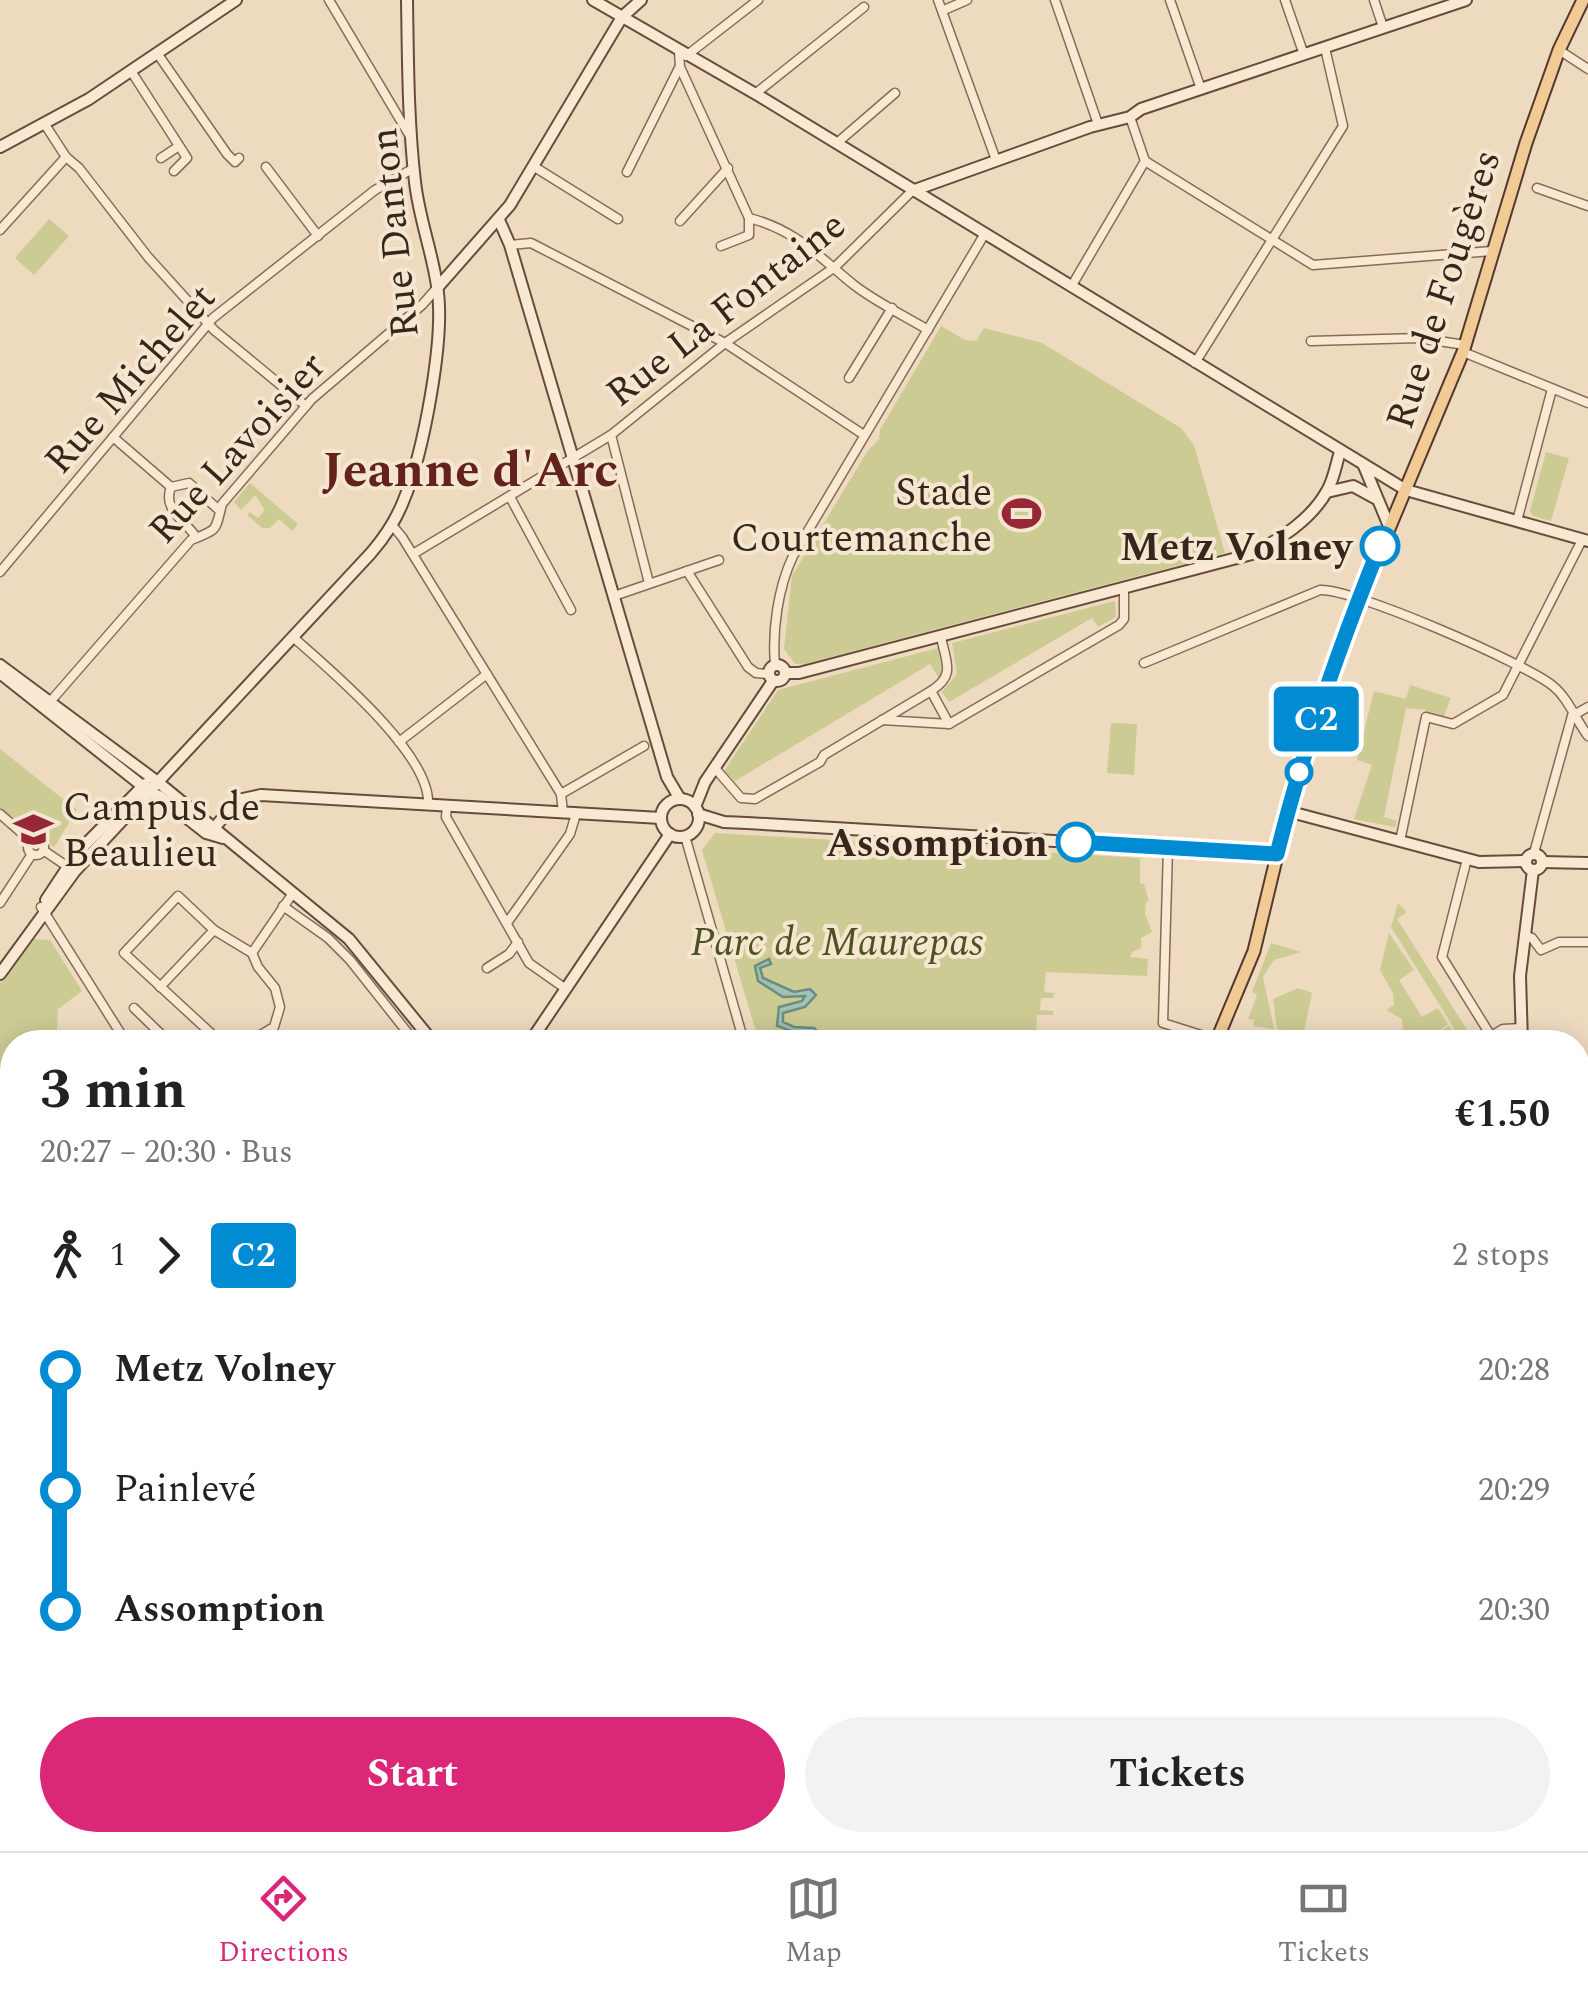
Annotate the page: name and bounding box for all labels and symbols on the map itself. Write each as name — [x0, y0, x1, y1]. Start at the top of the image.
street label: Rue Danton — [354, 125, 437, 341]
street label: Rue de Fougères — [1370, 142, 1518, 437]
street label: Rue La Fontaine — [593, 197, 860, 423]
street label: Rue Michelet — [30, 270, 231, 489]
street label: Rue Lavoisier — [134, 339, 341, 559]
district label: Jeanne d'Arc — [322, 433, 618, 509]
place label: Stade Courtemanche — [731, 463, 992, 570]
sports icon: Stade Courtemanche — [1001, 493, 1043, 535]
place label: Metz Volney — [1120, 518, 1354, 579]
marker: Metz Volney — [1361, 527, 1399, 565]
line badge: C2 — [1271, 686, 1361, 752]
unlabelled marker — [1286, 759, 1312, 785]
place label: Campus de Beaulieu — [63, 778, 260, 885]
school or university icon: Campus de Beaulieu — [12, 808, 54, 850]
place label: Assomption — [826, 814, 1048, 875]
marker: Assomption — [1057, 823, 1095, 861]
park label: Parc de Maurepas — [691, 913, 983, 974]

